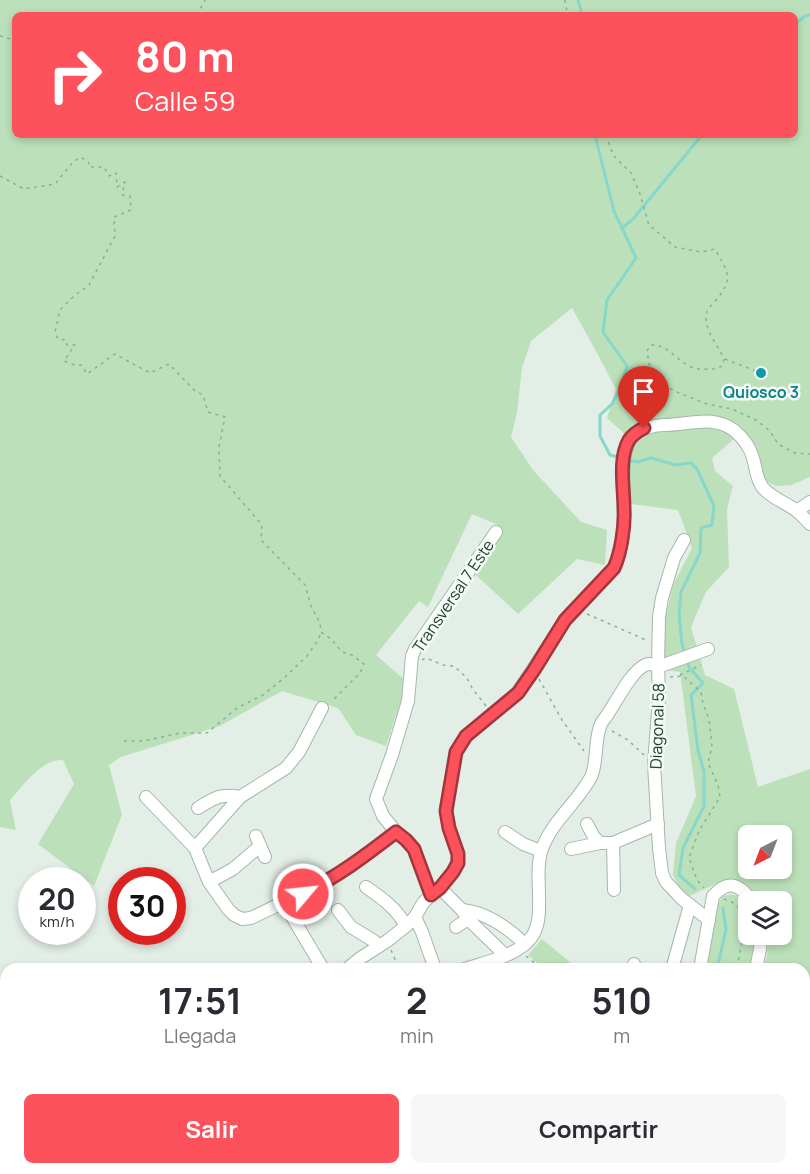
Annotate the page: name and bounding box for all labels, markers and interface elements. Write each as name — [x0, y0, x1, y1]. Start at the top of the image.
text: 80 m — [135, 27, 235, 85]
icon: right — [36, 36, 114, 114]
text: Calle 59 — [135, 82, 235, 119]
pin — [618, 366, 669, 428]
marker: Quiosco 3 — [754, 366, 768, 380]
icon: arrive — [627, 375, 660, 408]
place label: Quiosco 3 — [723, 381, 799, 403]
street label: Transversal 7 Este — [407, 535, 499, 657]
street label: Diagonal 58 — [645, 683, 669, 769]
north arrow — [738, 825, 792, 879]
map controls — [738, 825, 792, 945]
position arrow — [271, 862, 335, 926]
speed limit sign: 30 — [108, 867, 186, 945]
text: 20 — [38, 878, 76, 919]
button: layers — [738, 891, 792, 945]
text: km/h — [40, 911, 74, 932]
text: 17:51 — [158, 976, 242, 1025]
text: 2 — [406, 976, 428, 1025]
text: 510 — [592, 976, 652, 1025]
text: Llegada — [164, 1022, 236, 1049]
text: min — [400, 1022, 434, 1049]
text: m — [613, 1022, 630, 1049]
button: Salir — [24, 1094, 399, 1163]
button: Compartir — [411, 1094, 786, 1163]

